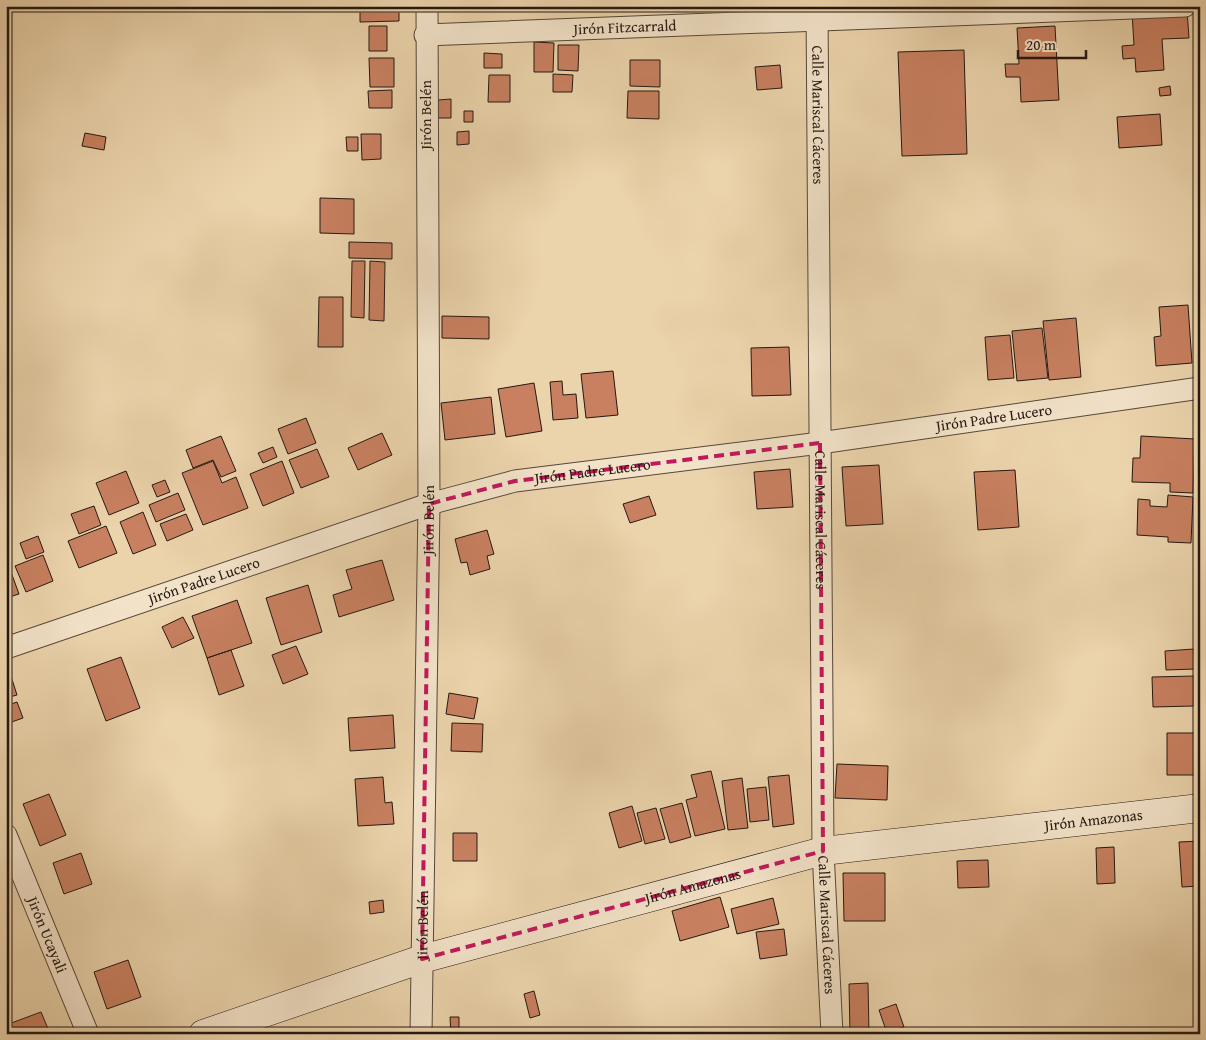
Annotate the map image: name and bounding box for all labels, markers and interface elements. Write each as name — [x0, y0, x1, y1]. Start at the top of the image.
street label: Jirón Fitzcarrald — [571, 14, 677, 39]
scale bar — [1018, 28, 1086, 60]
text: 20 m — [1026, 34, 1057, 55]
street label: Calle Mariscal Cáceres — [807, 45, 829, 185]
street label: Jirón Belén — [415, 80, 436, 152]
street label: Jirón Padre Lucero — [933, 399, 1054, 436]
street label: Calle Mariscal Cáceres — [810, 450, 832, 590]
street label: Jirón Padre Lucero — [531, 453, 652, 489]
street label: Jirón Belén — [417, 485, 439, 557]
street label: Jirón Padre Lucero — [143, 551, 263, 610]
street label: Jirón Amazonas — [1041, 804, 1144, 836]
street label: Calle Mariscal Cáceres — [813, 855, 841, 995]
street label: Jirón Amazonas — [640, 863, 743, 909]
street label: Jirón Belén — [411, 889, 433, 962]
street label: Jirón Ucayali — [22, 891, 73, 976]

